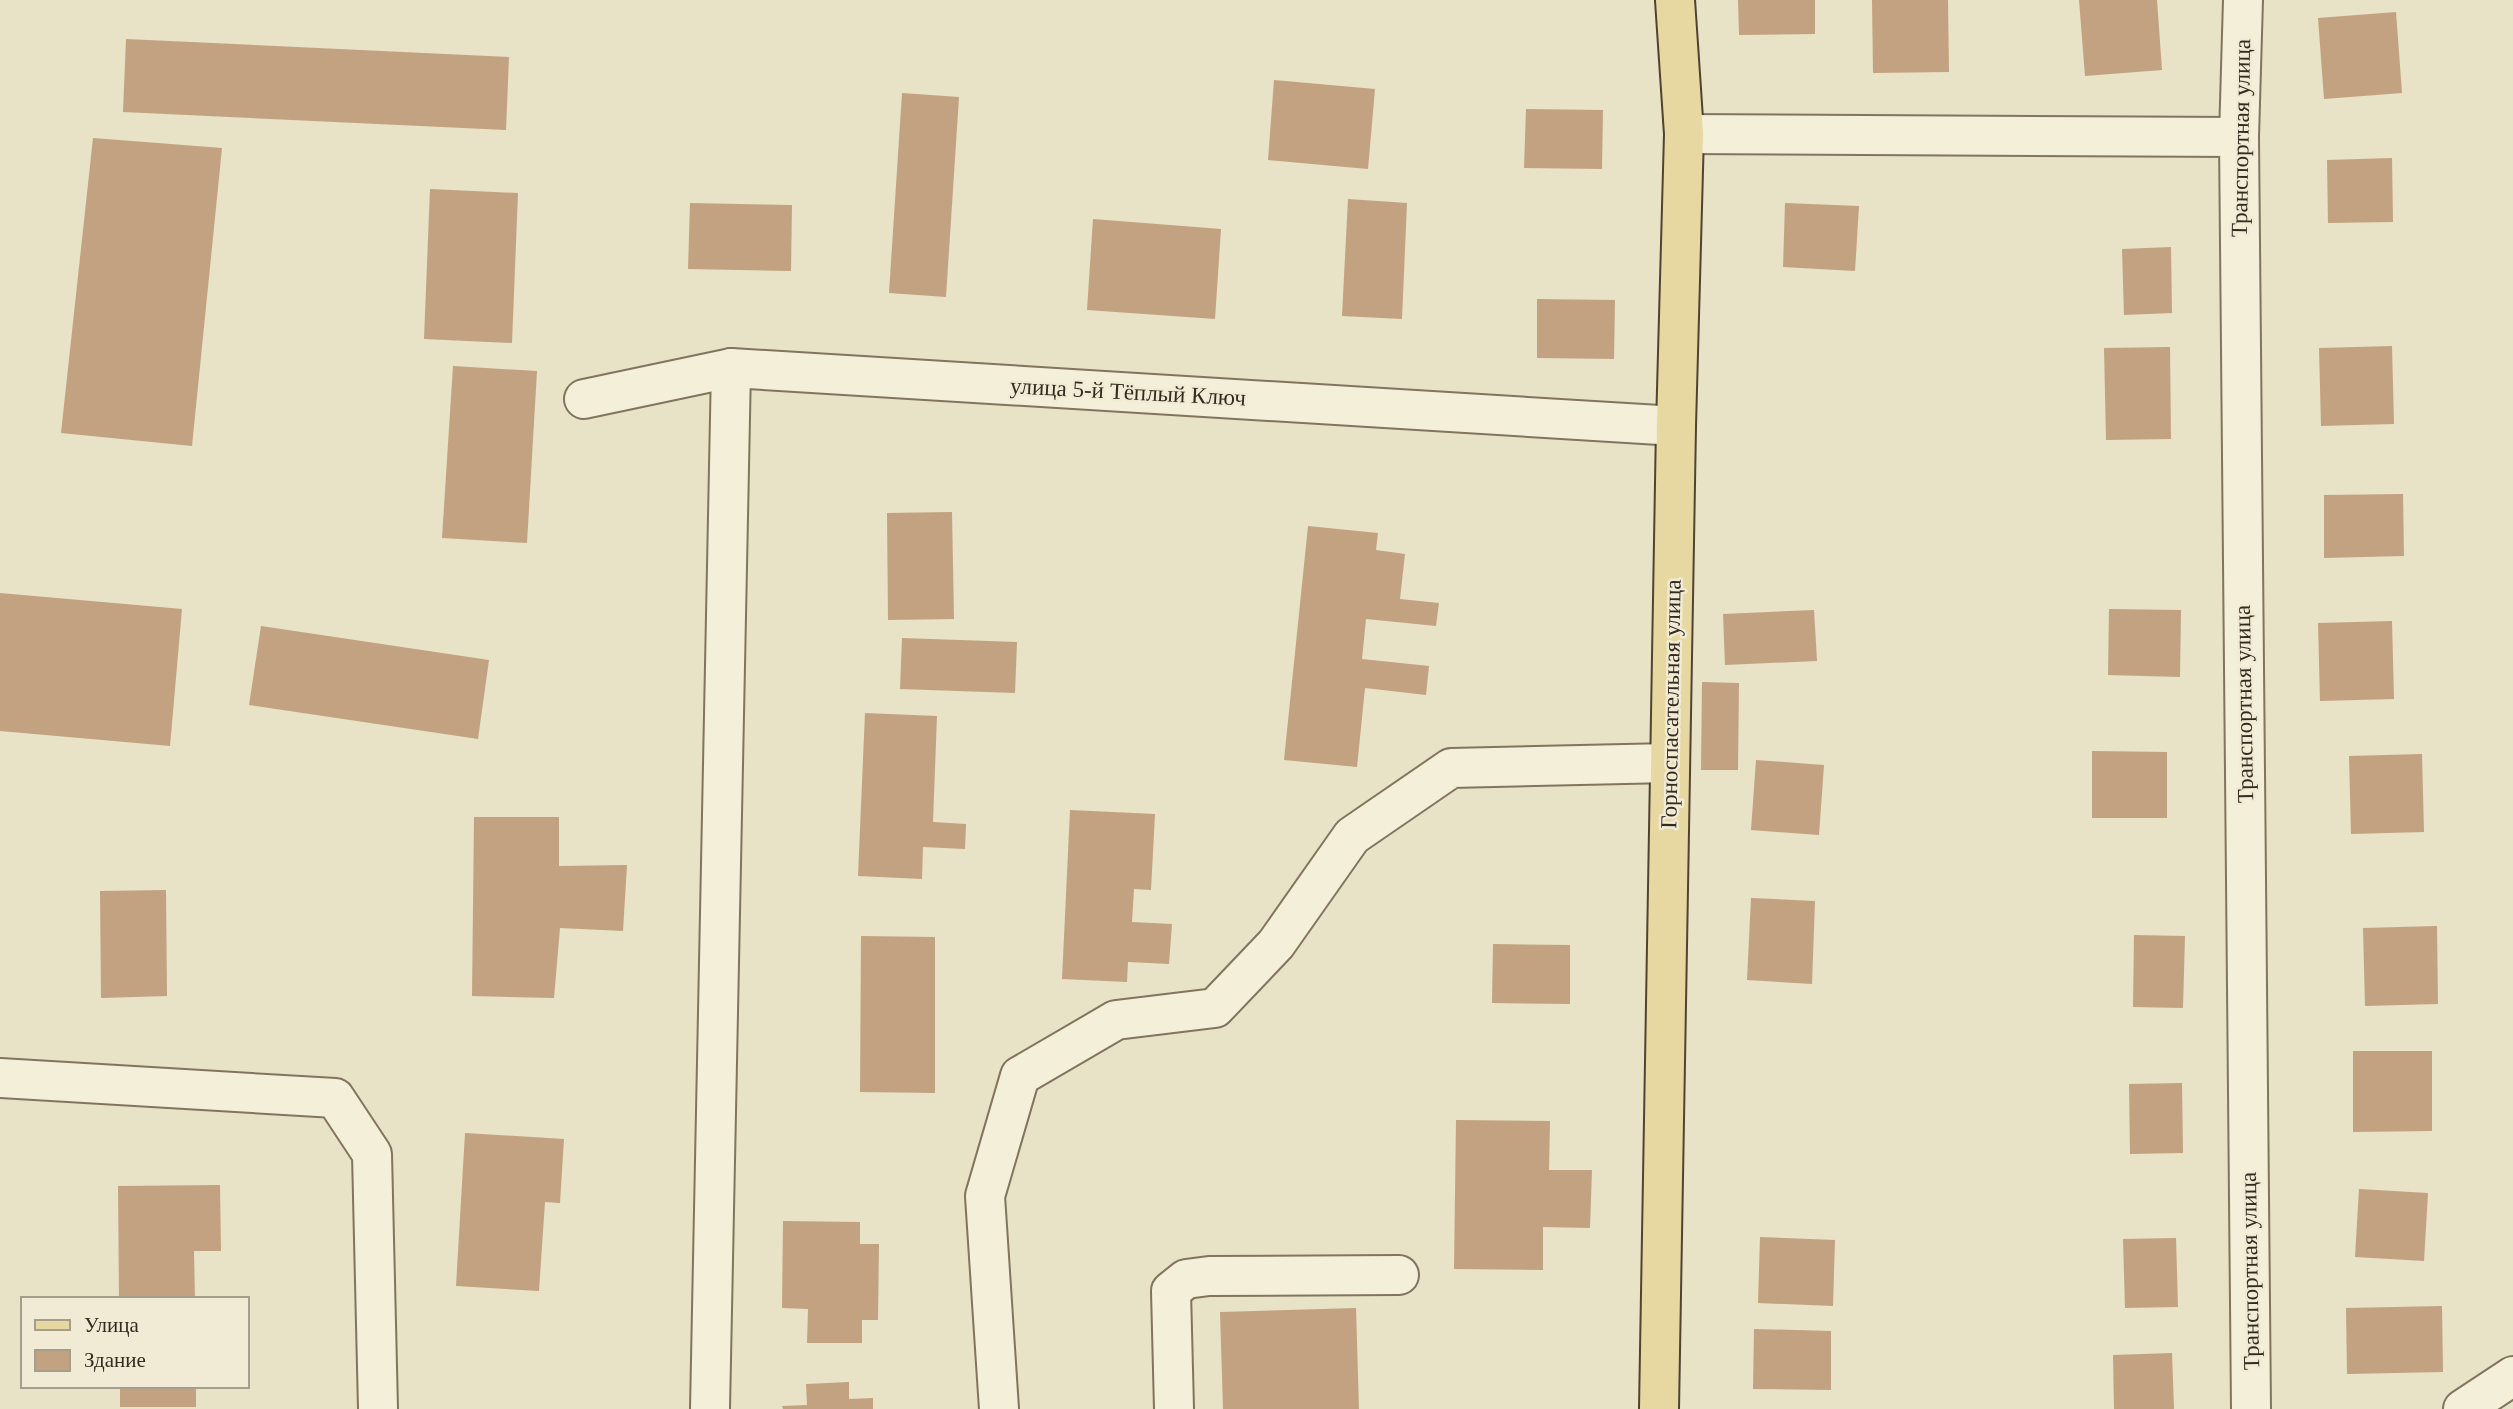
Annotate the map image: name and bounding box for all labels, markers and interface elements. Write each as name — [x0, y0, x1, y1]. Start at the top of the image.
street label: Транспортная улица — [2227, 39, 2255, 237]
street label: улица 5-й Тёплый Ключ — [1009, 373, 1247, 411]
street label: Горноспасательная улица — [1656, 579, 1686, 829]
street label: Транспортная улица — [2230, 605, 2258, 803]
street label: Транспортная улица — [2236, 1172, 2264, 1370]
legend — [21, 1297, 248, 1388]
text: Улица — [84, 1313, 139, 1337]
text: Здание — [84, 1348, 146, 1372]

